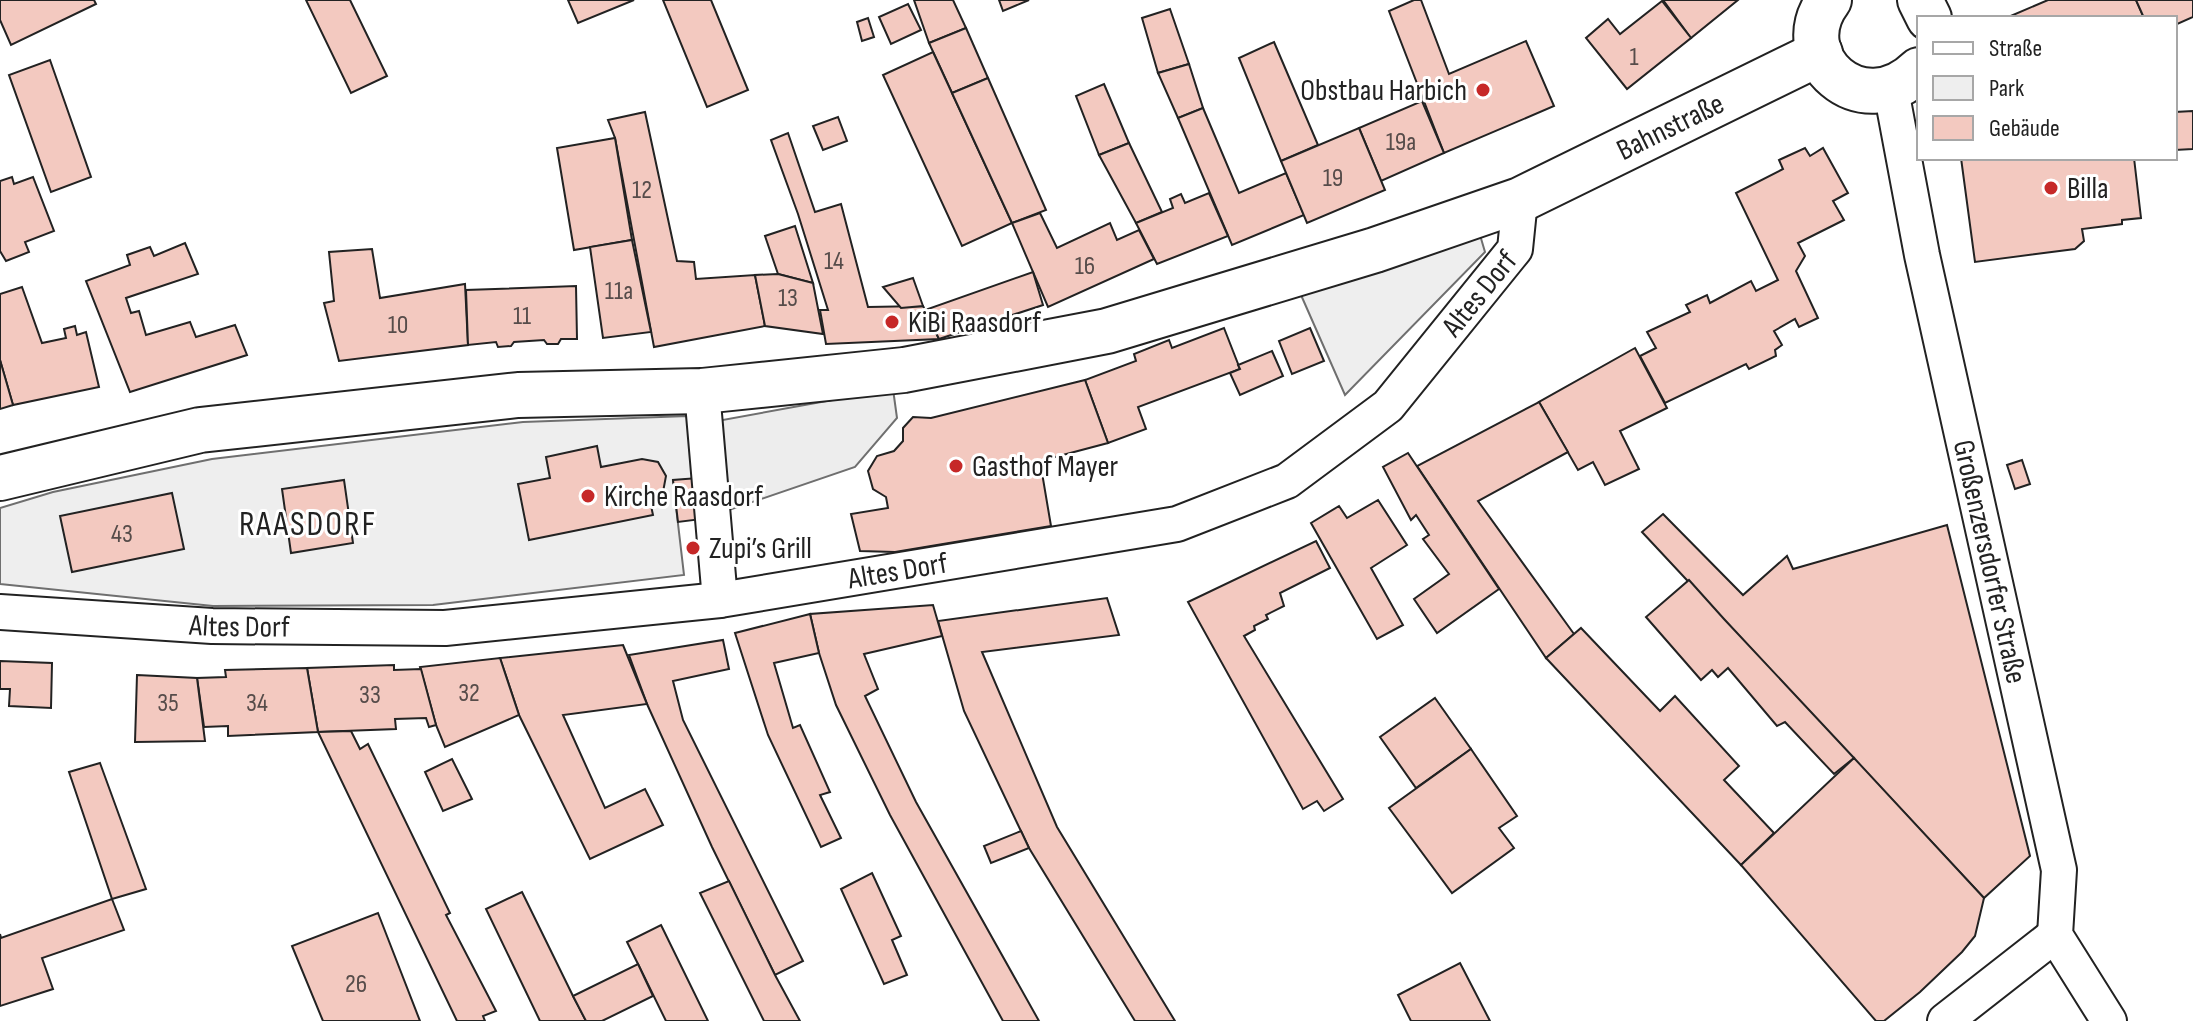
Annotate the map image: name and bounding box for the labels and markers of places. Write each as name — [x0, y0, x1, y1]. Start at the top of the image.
place label: Obstbau Harbich — [1300, 73, 1467, 109]
marker: Obstbau Harbich — [1474, 81, 1492, 99]
place label: Billa — [2067, 171, 2109, 207]
marker: Billa — [2042, 179, 2060, 197]
place label: KiBi Raasdorf — [908, 305, 1041, 341]
marker: KiBi Raasdorf — [883, 313, 901, 331]
place label: Gasthof Mayer — [972, 449, 1118, 485]
marker: Gasthof Mayer — [947, 457, 965, 475]
place label: Kirche Raasdorf — [604, 479, 763, 515]
marker: Kirche Raasdorf — [579, 487, 597, 505]
place label: Zupi’s Grill — [709, 531, 812, 567]
marker: Zupi’s Grill — [684, 539, 702, 557]

